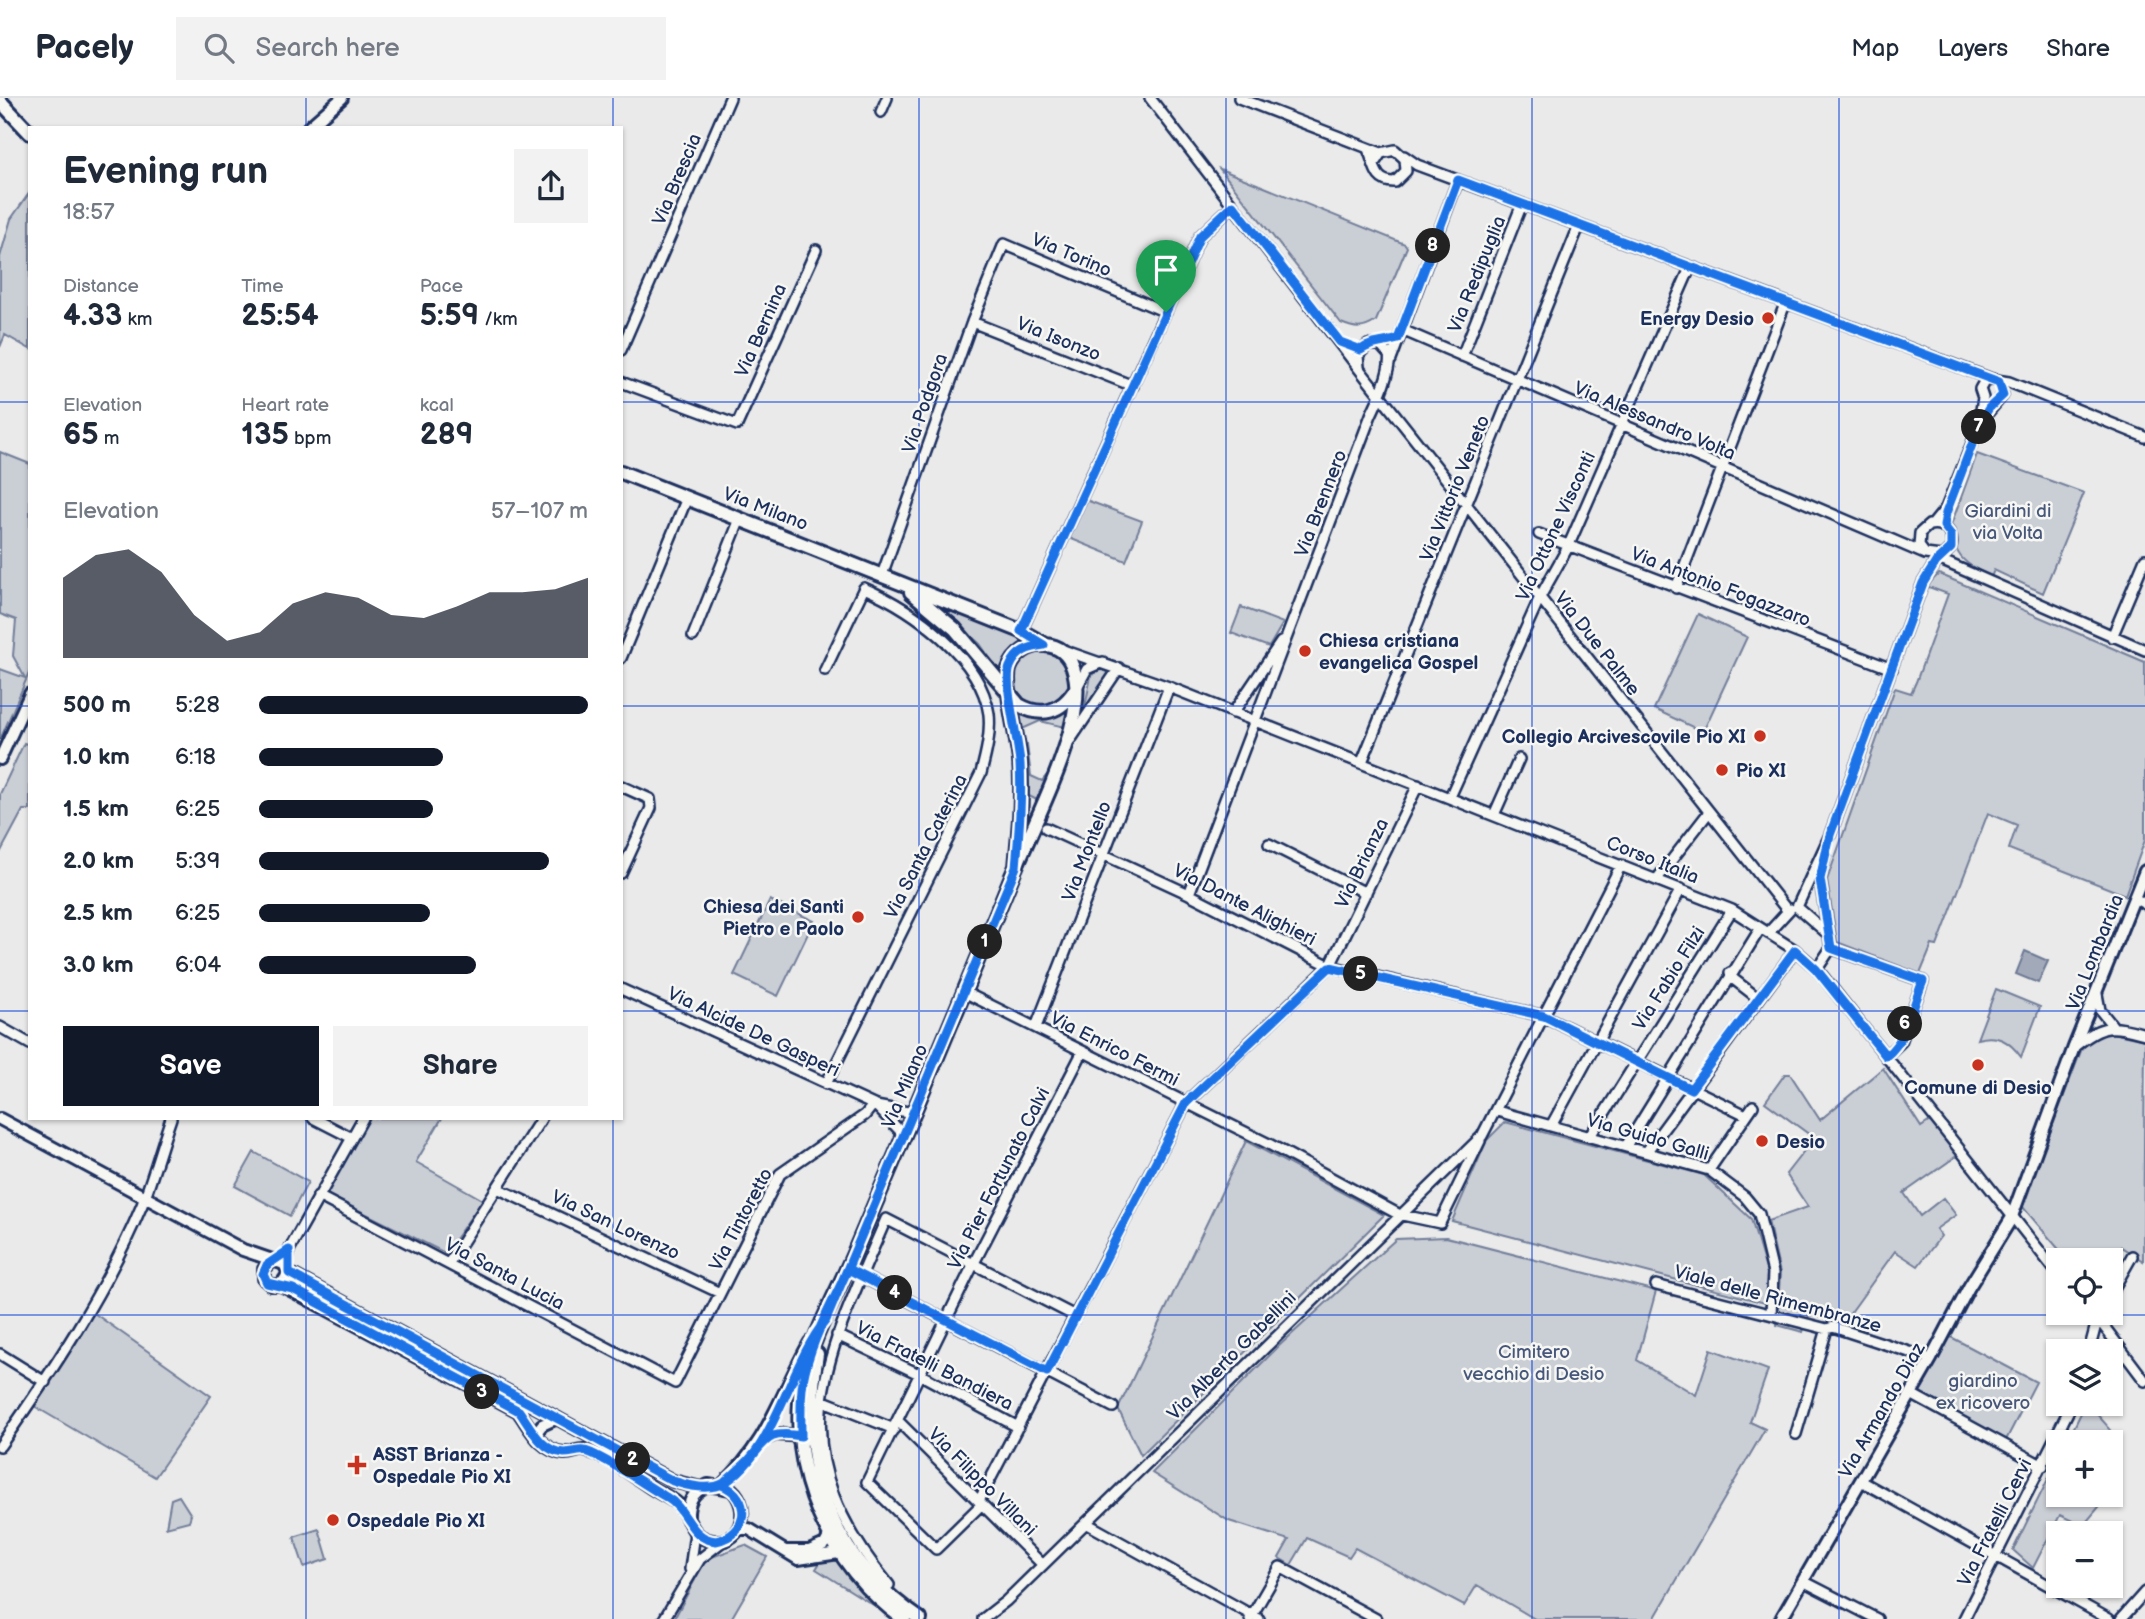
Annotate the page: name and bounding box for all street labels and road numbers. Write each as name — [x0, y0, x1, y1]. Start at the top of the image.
street label: Via Brescia — [648, 130, 707, 229]
street label: Via Redipuglia — [1444, 213, 1511, 336]
street label: Via Torino — [1028, 228, 1115, 282]
street label: Via Bernina — [731, 280, 792, 381]
street label: Via Isonzo — [1013, 312, 1104, 367]
street label: Via Podgora — [898, 351, 953, 456]
street label: Via Alessandro Volta — [1570, 377, 1739, 466]
street label: Via Vittorio Veneto — [1416, 412, 1495, 565]
street label: Via Brennero — [1290, 447, 1352, 560]
street label: Via Ottone Visconti — [1512, 448, 1601, 605]
street label: Via Milano — [720, 483, 811, 536]
street label: Via Antonio Fogazzaro — [1627, 542, 1814, 632]
street label: Via Due Palme — [1549, 587, 1645, 701]
street label: Via Santa Caterina — [880, 770, 973, 923]
street label: Via Montello — [1058, 798, 1117, 905]
street label: Via Brianza — [1331, 815, 1394, 913]
street label: Corso Italia — [1603, 831, 1702, 889]
street label: Via Dante Alighieri — [1169, 859, 1320, 951]
street label: Via Lombardia — [2062, 891, 2129, 1014]
street label: Via Fabio Filzi — [1628, 923, 1710, 1035]
street label: Via Alcide De Gasperi — [663, 982, 843, 1082]
street label: Via Enrico Fermi — [1046, 1007, 1183, 1092]
street label: Via Milano — [877, 1041, 933, 1132]
street label: Via Pier Fortunato Calvi — [943, 1084, 1055, 1274]
street label: Via Guido Galli — [1584, 1109, 1711, 1166]
street label: Via Tintoretto — [705, 1164, 778, 1275]
street label: Via San Lorenzo — [547, 1186, 683, 1265]
street label: Via Santa Lucia — [440, 1233, 568, 1316]
street label: Viale delle Rimembranze — [1671, 1261, 1884, 1338]
street label: Via Alberto Gabellini — [1163, 1287, 1301, 1425]
street label: Via Fratelli Bandiera — [852, 1317, 1017, 1416]
street label: Via Armando Diaz — [1834, 1338, 1931, 1483]
street label: Via Filippo Villani — [923, 1423, 1041, 1541]
street label: Via Fratelli Cervi — [1953, 1455, 2037, 1590]

